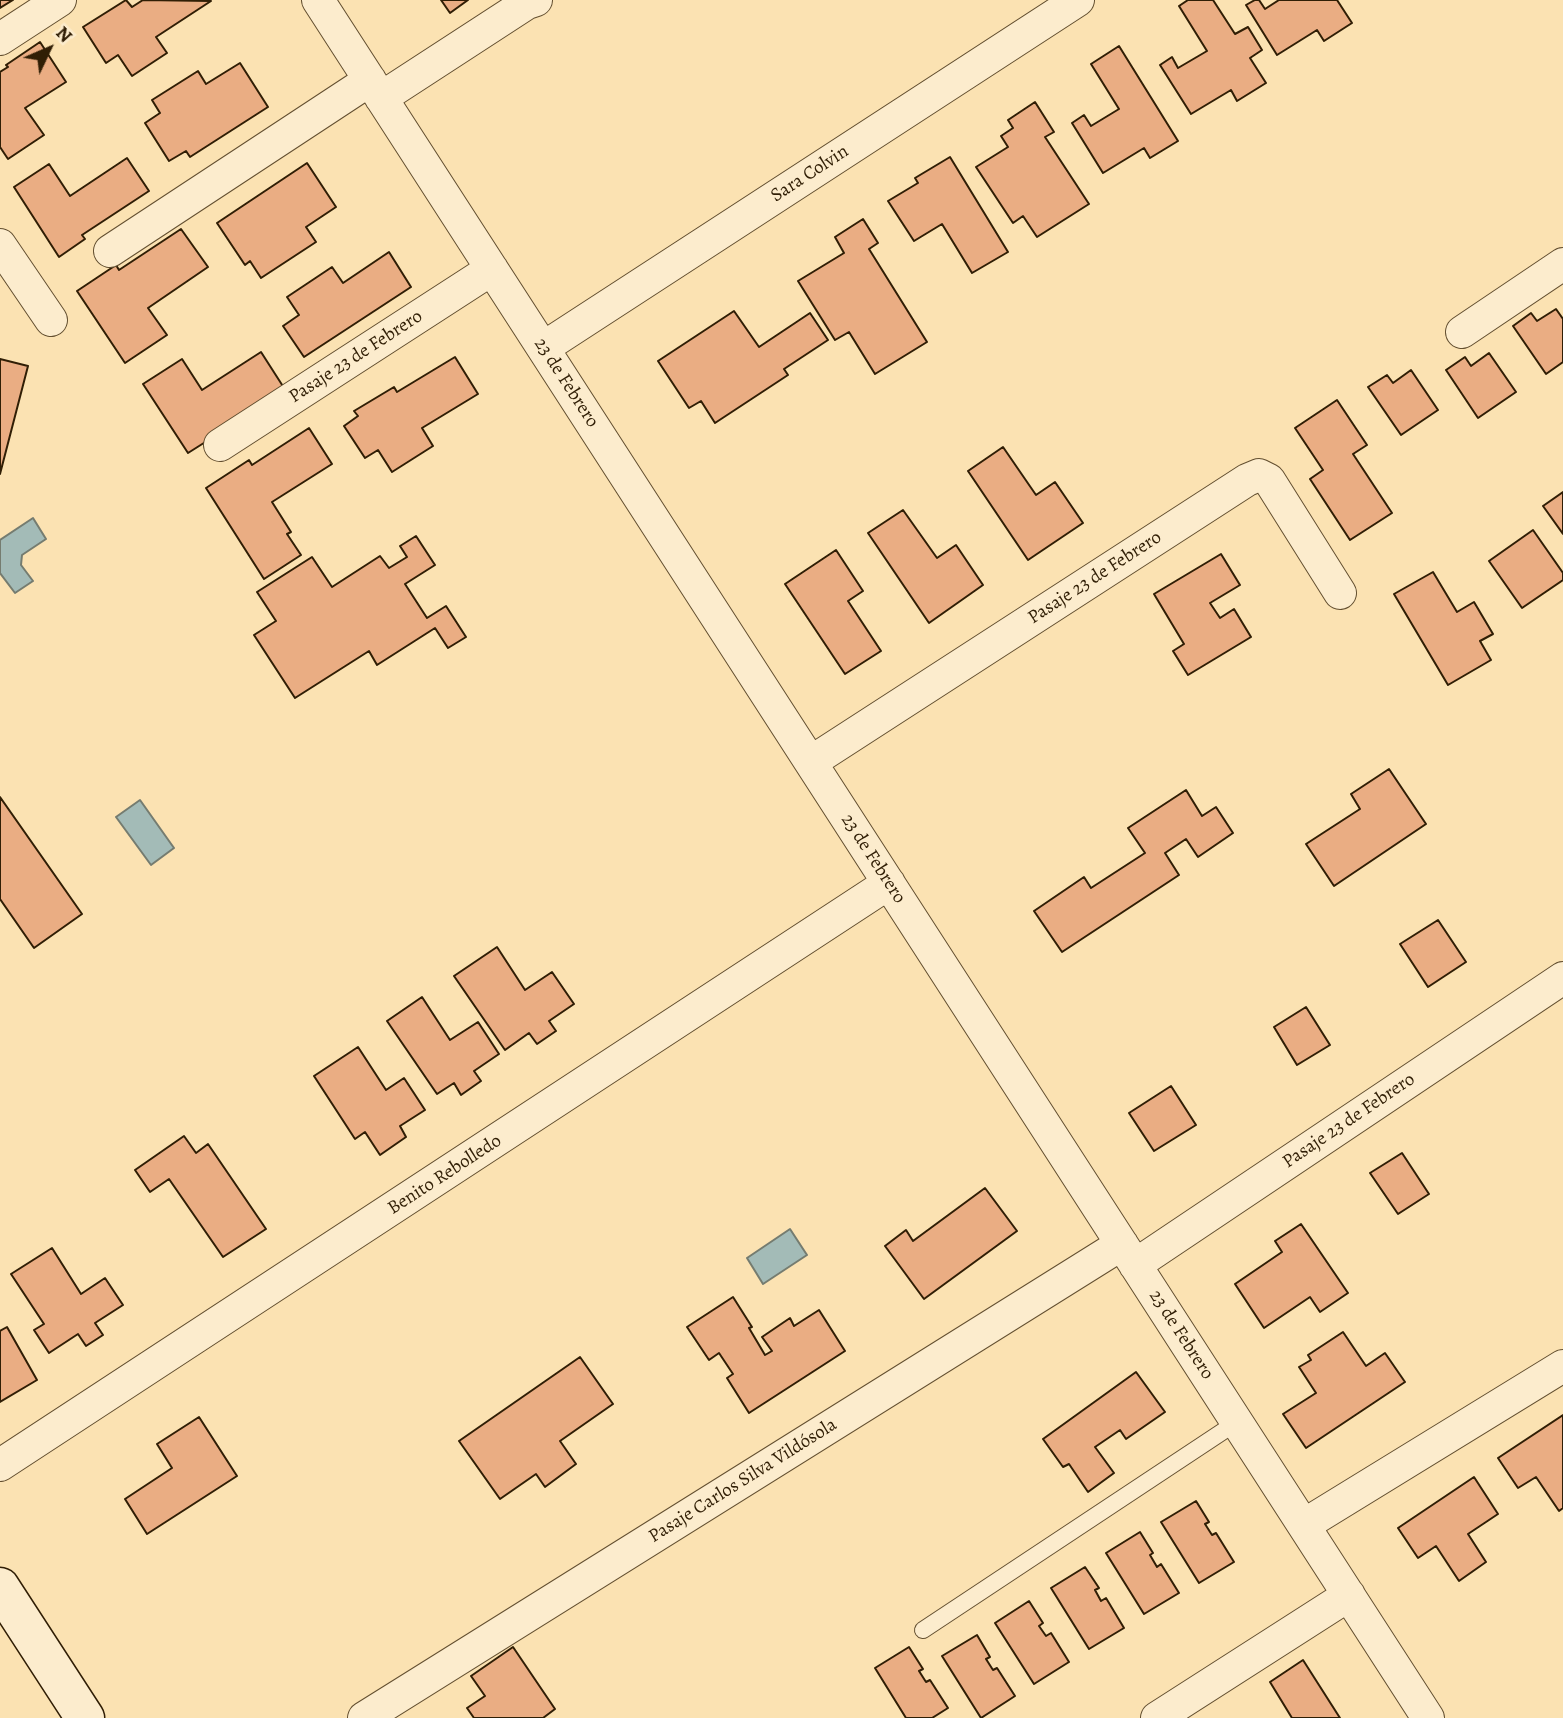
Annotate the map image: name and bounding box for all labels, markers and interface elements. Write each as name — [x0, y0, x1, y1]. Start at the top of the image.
north arrow — [14, 14, 84, 84]
text: N — [50, 20, 78, 48]
street label: Sara Colvin — [767, 140, 853, 208]
street label: Pasaje 23 de Febrero — [285, 305, 427, 409]
street label: 23 de Febrero — [529, 334, 603, 432]
street label: Pasaje 23 de Febrero — [1024, 526, 1166, 630]
street label: 23 de Febrero — [836, 810, 910, 908]
street label: Pasaje 23 de Febrero — [1278, 1068, 1420, 1174]
street label: Benito Rebolledo — [384, 1130, 506, 1220]
street label: 23 de Febrero — [1144, 1286, 1218, 1384]
street label: Pasaje Carlos Silva Vildósola — [645, 1414, 841, 1548]

